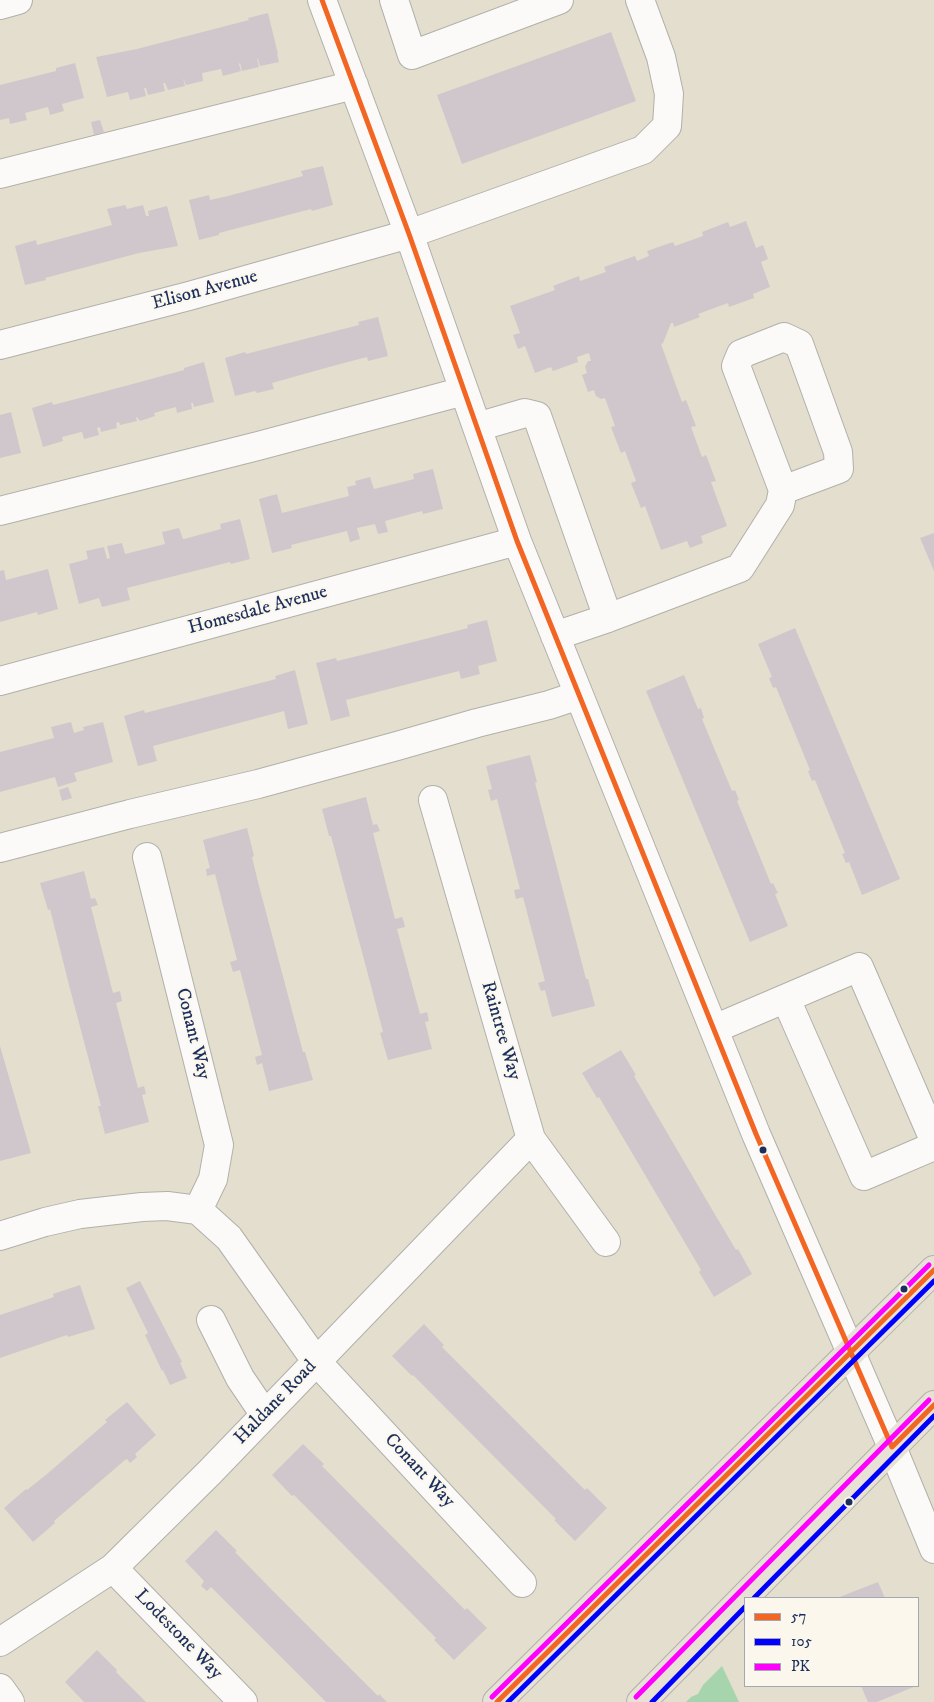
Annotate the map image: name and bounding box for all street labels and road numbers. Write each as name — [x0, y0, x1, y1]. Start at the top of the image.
street label: Elison Avenue — [150, 266, 260, 316]
street label: Homesdale Avenue — [186, 581, 330, 641]
street label: Raintree Way — [475, 979, 525, 1083]
street label: Conant Way — [170, 986, 214, 1082]
street label: Haldane Road — [230, 1356, 322, 1450]
street label: Conant Way — [379, 1429, 459, 1513]
street label: Lodestone Way — [129, 1585, 227, 1685]

